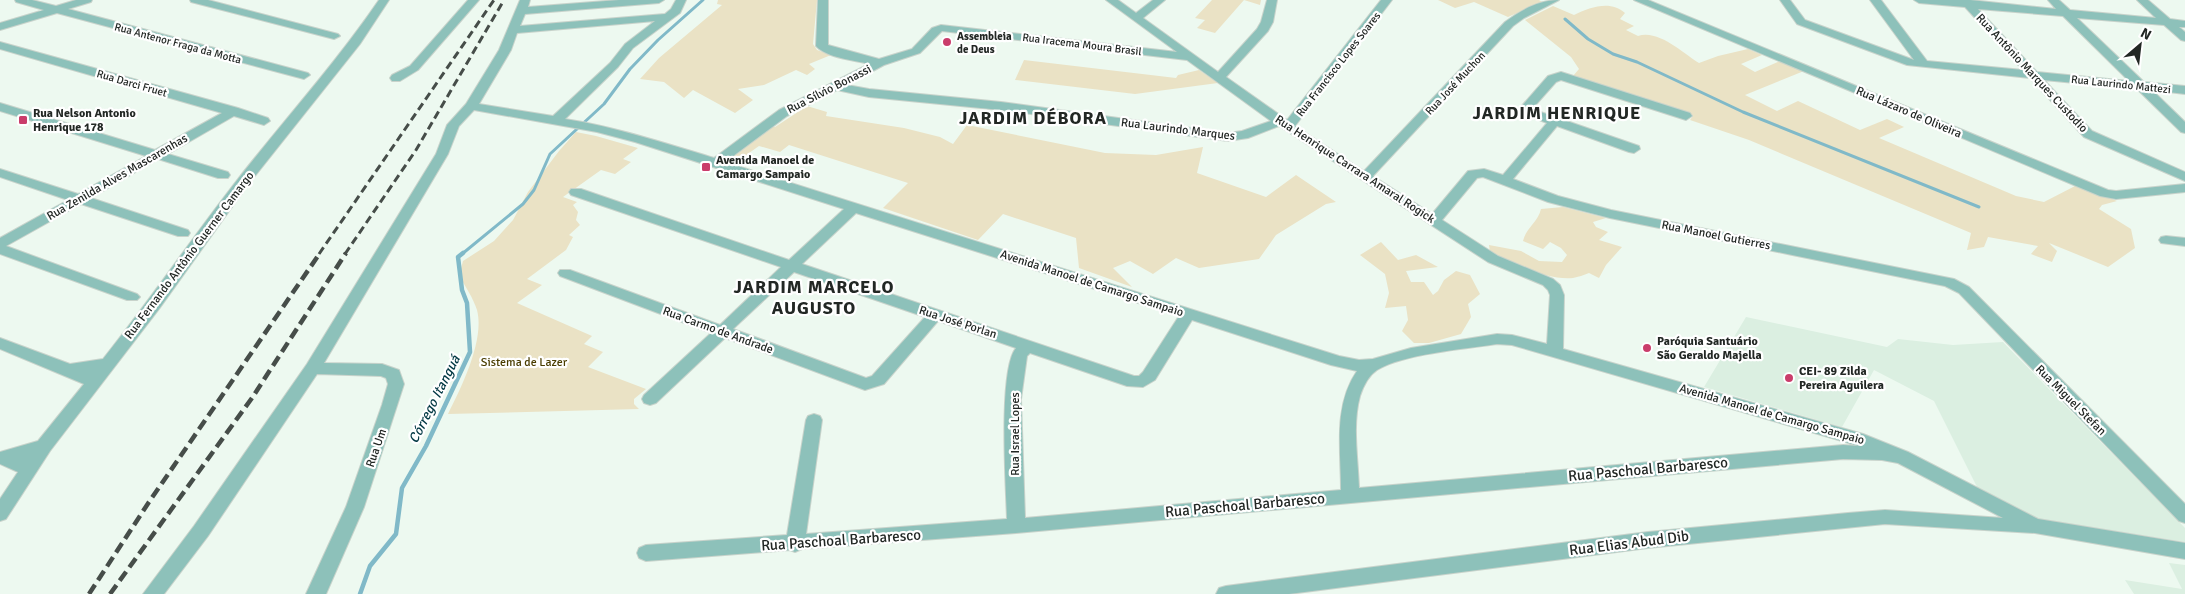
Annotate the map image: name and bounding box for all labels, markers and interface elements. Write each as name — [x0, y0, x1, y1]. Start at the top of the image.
street label: Rua Francisco Lopes Soares — [1294, 9, 1383, 119]
street label: Rua Antônio Marques Custodio — [1973, 11, 2091, 136]
street label: Rua Antenor Fraga da Motta — [113, 20, 243, 67]
north arrow — [2115, 20, 2165, 70]
text: N — [2138, 24, 2154, 44]
place label: Assembleia de Deus — [957, 30, 1012, 56]
street label: Rua Iracema Moura Brasil — [1022, 31, 1142, 58]
marker: Assembleia de Deus — [941, 36, 953, 48]
street label: Rua José Muchon — [1423, 49, 1488, 118]
street label: Rua Sílvio Bonassi — [784, 62, 874, 117]
street label: Rua Darci Fruet — [95, 67, 169, 100]
street label: Rua Laurindo Mattezi — [2070, 73, 2171, 96]
street label: Rua Lázaro de Oliveira — [1854, 83, 1964, 142]
district label: JARDIM HENRIQUE — [1473, 102, 1641, 124]
place label: Rua Nelson Antonio Henrique 178 — [33, 106, 136, 135]
district label: JARDIM DÉBORA — [959, 107, 1107, 129]
street label: Rua Henrique Carrara Amaral Rogick — [1272, 112, 1437, 227]
marker: Rua Nelson Antonio Henrique 178 — [17, 114, 29, 126]
street label: Rua Laurindo Marques — [1120, 115, 1236, 144]
street label: Rua Zenilda Alves Mascarenhas — [44, 131, 190, 224]
place label: Avenida Manoel de Camargo Sampaio — [716, 153, 814, 182]
marker: Avenida Manoel de Camargo Sampaio — [700, 161, 712, 173]
street label: Rua Fernando Antônio Guerner Camargo — [121, 169, 257, 342]
street label: Rua Manoel Gutierres — [1660, 218, 1772, 253]
street label: Avenida Manoel de Camargo Sampaio — [998, 247, 1185, 320]
district label: JARDIM MARCELO AUGUSTO — [733, 276, 895, 319]
street label: Rua José Porlan — [917, 303, 999, 342]
street label: Rua Carmo de Andrade — [661, 304, 775, 357]
place label: Paróquia Santuário São Geraldo Majella — [1657, 334, 1762, 363]
marker: Paróquia Santuário São Geraldo Majella — [1641, 342, 1653, 354]
water label: Córrego Itanguá — [405, 352, 464, 446]
park label: Sistema de Lazer — [481, 355, 568, 370]
street label: Rua Miguel Stefan — [2032, 362, 2109, 439]
place label: CEI- 89 Zilda Pereira Aguilera — [1799, 364, 1884, 393]
marker: CEI- 89 Zilda Pereira Aguilera — [1783, 372, 1795, 384]
street label: Avenida Manoel de Camargo Sampaio — [1678, 381, 1866, 448]
street label: Rua Israel Lopes — [1008, 392, 1023, 476]
street label: Rua Um — [363, 427, 390, 469]
street label: Rua Paschoal Barbaresco — [1567, 453, 1729, 485]
street label: Rua Paschoal Barbaresco — [1164, 489, 1326, 521]
street label: Rua Paschoal Barbaresco — [760, 525, 922, 555]
street label: Rua Elias Abud Dib — [1568, 527, 1690, 559]

